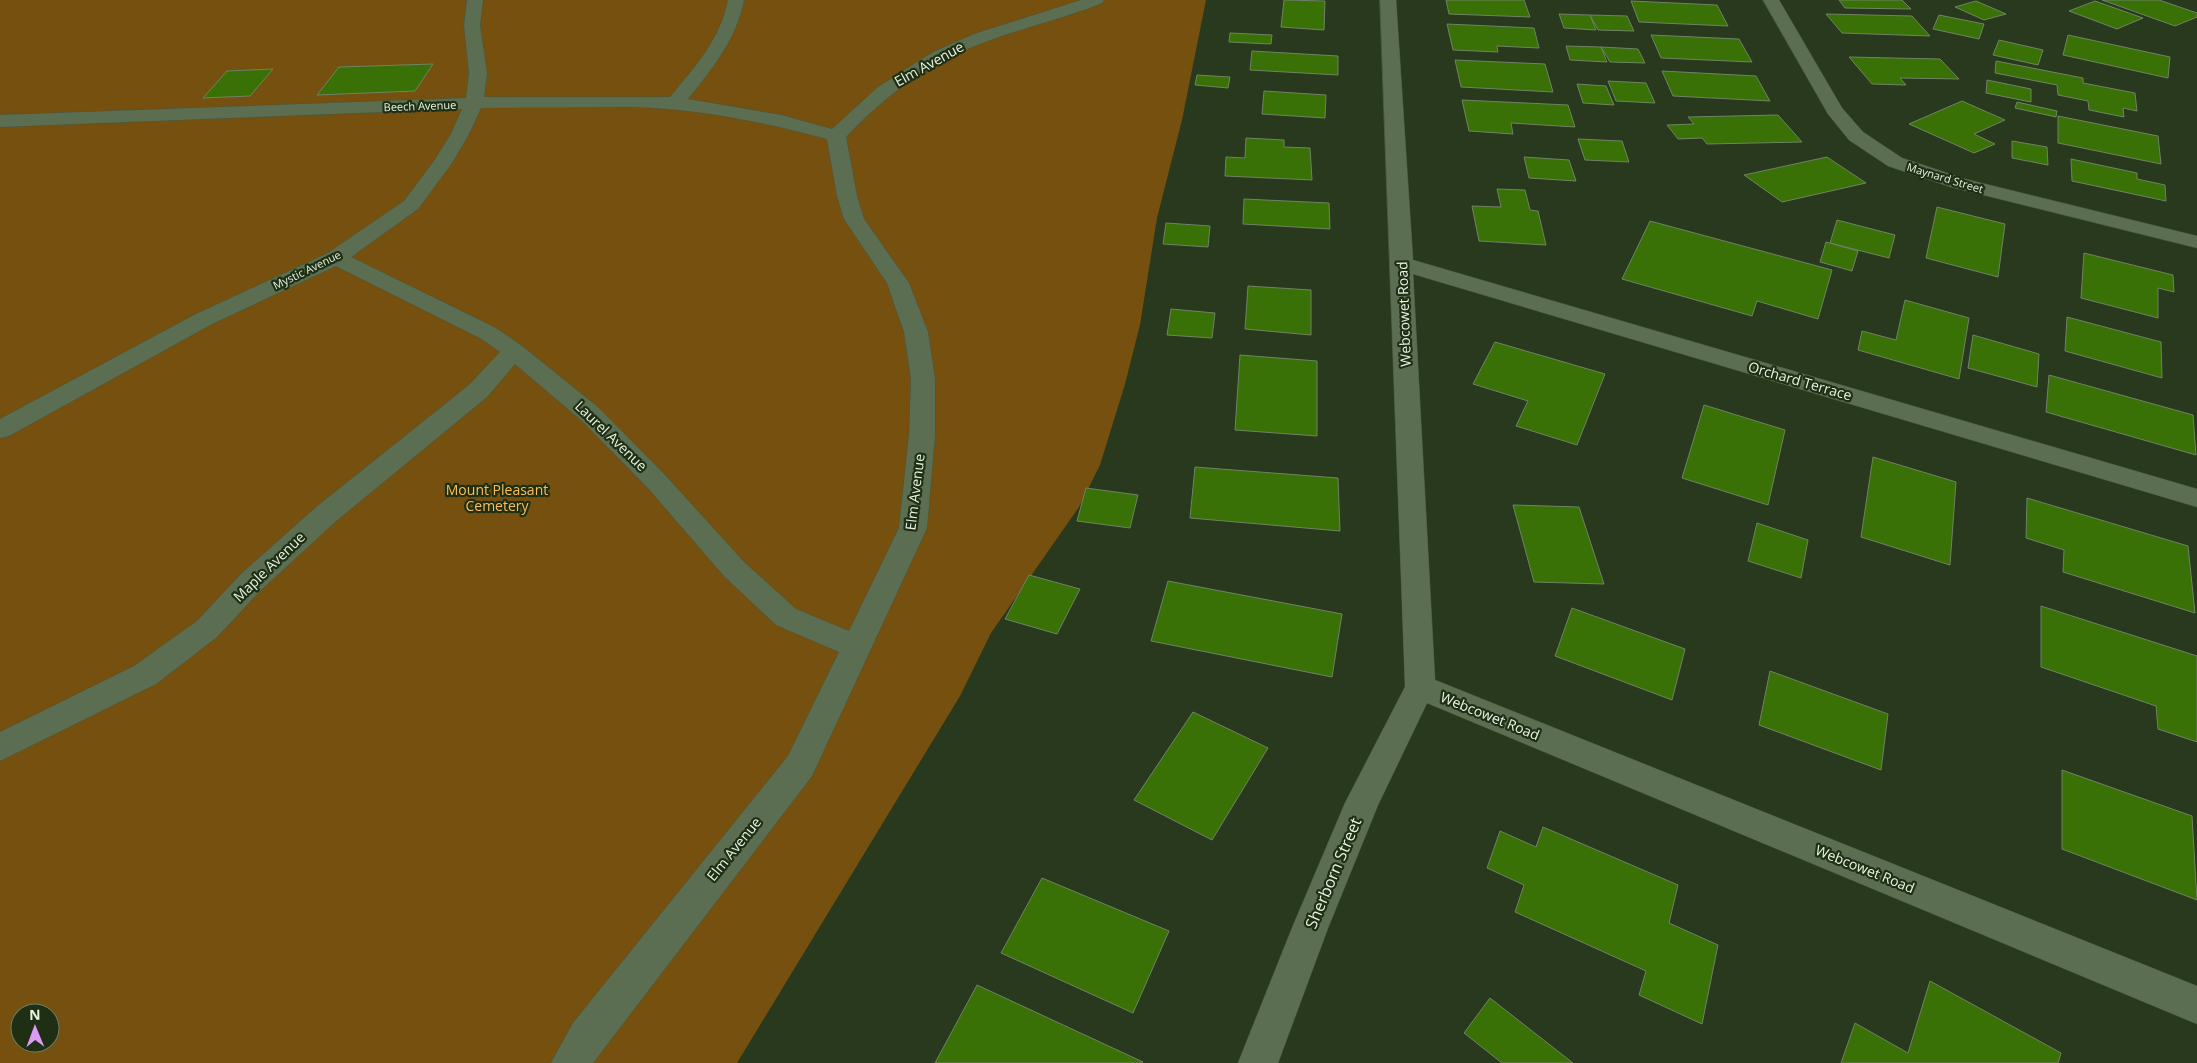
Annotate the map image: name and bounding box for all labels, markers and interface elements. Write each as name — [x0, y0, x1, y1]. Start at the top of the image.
street label: Elm Avenue — [891, 37, 967, 90]
street label: Beech Avenue — [383, 97, 457, 114]
street label: Maynard Street — [1905, 159, 1985, 196]
street label: Mystic Avenue — [270, 247, 343, 292]
street label: Webcowet Road — [1392, 261, 1415, 367]
street label: Orchard Terrace — [1746, 357, 1854, 404]
street label: Laurel Avenue — [571, 396, 652, 475]
street label: Elm Avenue — [900, 453, 929, 531]
park label: Mount Pleasant Cemetery — [446, 480, 548, 515]
street label: Maple Avenue — [229, 528, 309, 606]
street label: Webcowet Road — [1438, 687, 1543, 744]
street label: Elm Avenue — [702, 813, 765, 884]
street label: Sherborn Street — [1300, 814, 1366, 932]
street label: Webcowet Road — [1813, 840, 1918, 897]
north arrow — [10, 1003, 60, 1053]
text: N — [29, 1005, 41, 1024]

